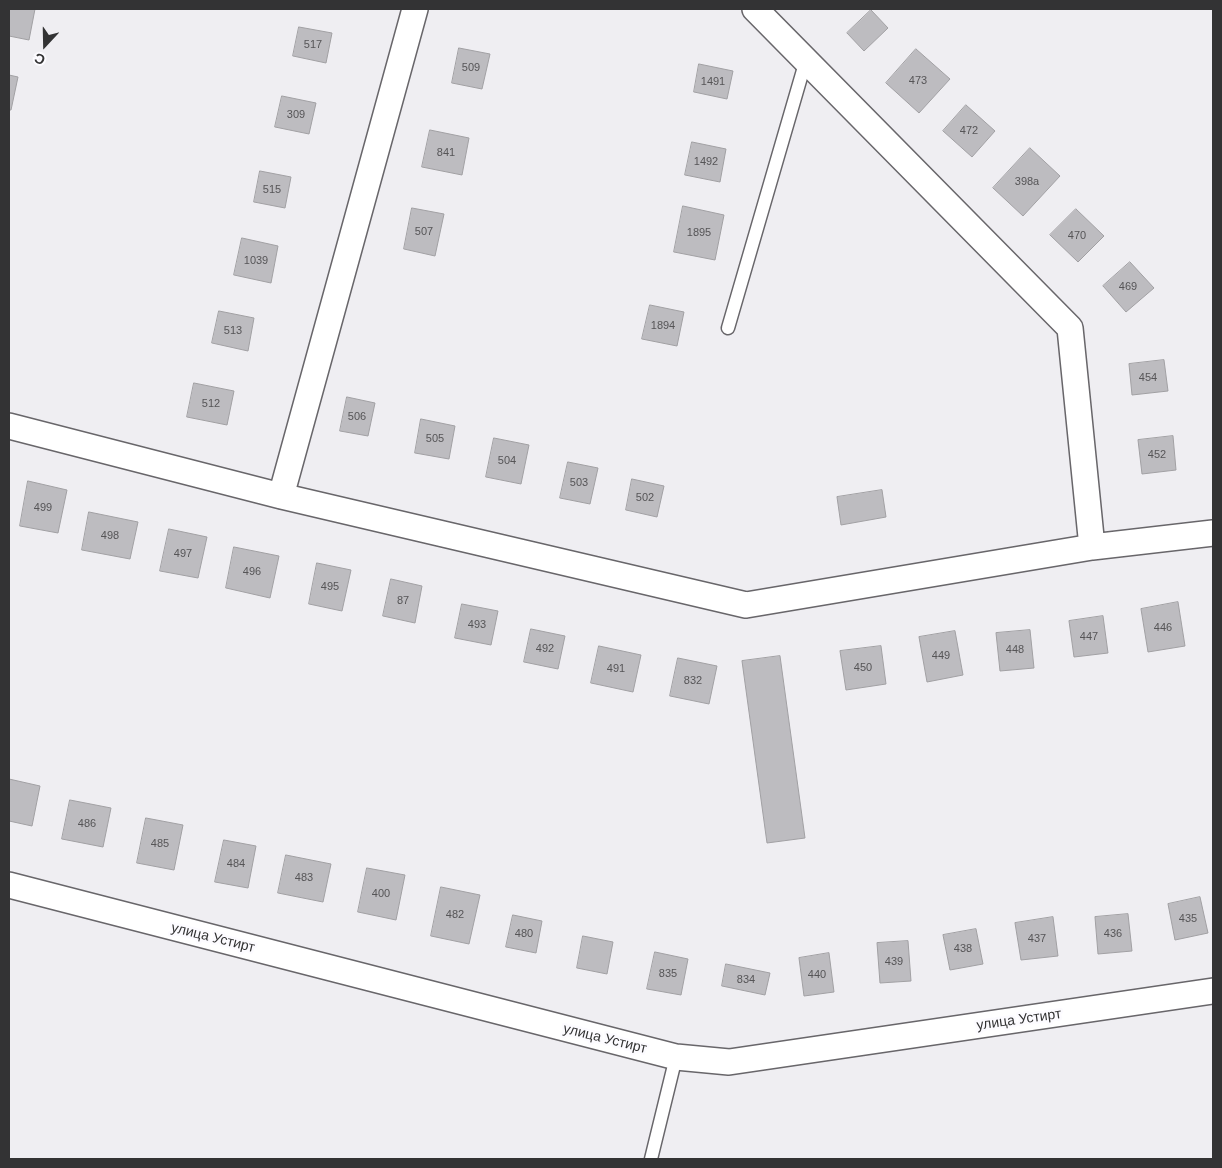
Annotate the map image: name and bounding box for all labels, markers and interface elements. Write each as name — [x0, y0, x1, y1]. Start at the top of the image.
north arrow — [20, 20, 70, 70]
house number: 517 — [304, 38, 322, 52]
text: С — [32, 50, 47, 68]
house number: 509 — [462, 61, 480, 75]
house number: 473 — [909, 74, 927, 88]
house number: 1491 — [701, 75, 725, 89]
house number: 309 — [287, 108, 305, 122]
house number: 472 — [960, 124, 978, 138]
house number: 841 — [437, 146, 455, 160]
house number: 1492 — [694, 155, 718, 169]
house number: 398а — [1015, 175, 1039, 189]
house number: 515 — [263, 183, 281, 197]
house number: 507 — [415, 225, 433, 239]
house number: 1895 — [687, 226, 711, 240]
house number: 470 — [1068, 229, 1086, 243]
house number: 1039 — [244, 254, 268, 268]
house number: 469 — [1119, 280, 1137, 294]
house number: 1894 — [651, 319, 675, 333]
house number: 513 — [224, 324, 242, 338]
house number: 454 — [1139, 371, 1157, 385]
house number: 512 — [202, 397, 220, 411]
house number: 506 — [348, 410, 366, 424]
house number: 505 — [426, 432, 444, 446]
house number: 452 — [1148, 448, 1166, 462]
house number: 504 — [498, 454, 516, 468]
house number: 503 — [570, 476, 588, 490]
house number: 502 — [636, 491, 654, 505]
house number: 499 — [34, 501, 52, 515]
house number: 498 — [101, 529, 119, 543]
house number: 497 — [174, 547, 192, 561]
house number: 496 — [243, 565, 261, 579]
house number: 495 — [321, 580, 339, 594]
house number: 87 — [397, 594, 409, 608]
house number: 493 — [468, 618, 486, 632]
house number: 446 — [1154, 621, 1172, 635]
house number: 447 — [1080, 630, 1098, 644]
house number: 492 — [536, 642, 554, 656]
house number: 448 — [1006, 643, 1024, 657]
house number: 449 — [932, 649, 950, 663]
house number: 450 — [854, 661, 872, 675]
house number: 491 — [607, 662, 625, 676]
house number: 832 — [684, 674, 702, 688]
house number: 486 — [78, 817, 96, 831]
house number: 485 — [151, 837, 169, 851]
house number: 484 — [227, 857, 245, 871]
house number: 483 — [295, 871, 313, 885]
house number: 400 — [372, 887, 390, 901]
house number: 482 — [446, 908, 464, 922]
house number: 435 — [1179, 912, 1197, 926]
street label: улица Устирт — [170, 920, 256, 956]
house number: 480 — [515, 927, 533, 941]
house number: 436 — [1104, 927, 1122, 941]
house number: 437 — [1028, 932, 1046, 946]
house number: 438 — [954, 942, 972, 956]
house number: 439 — [885, 955, 903, 969]
house number: 835 — [659, 967, 677, 981]
house number: 440 — [808, 968, 826, 982]
house number: 834 — [737, 973, 755, 987]
street label: улица Устирт — [976, 1006, 1062, 1034]
street label: улица Устирт — [562, 1021, 648, 1057]

